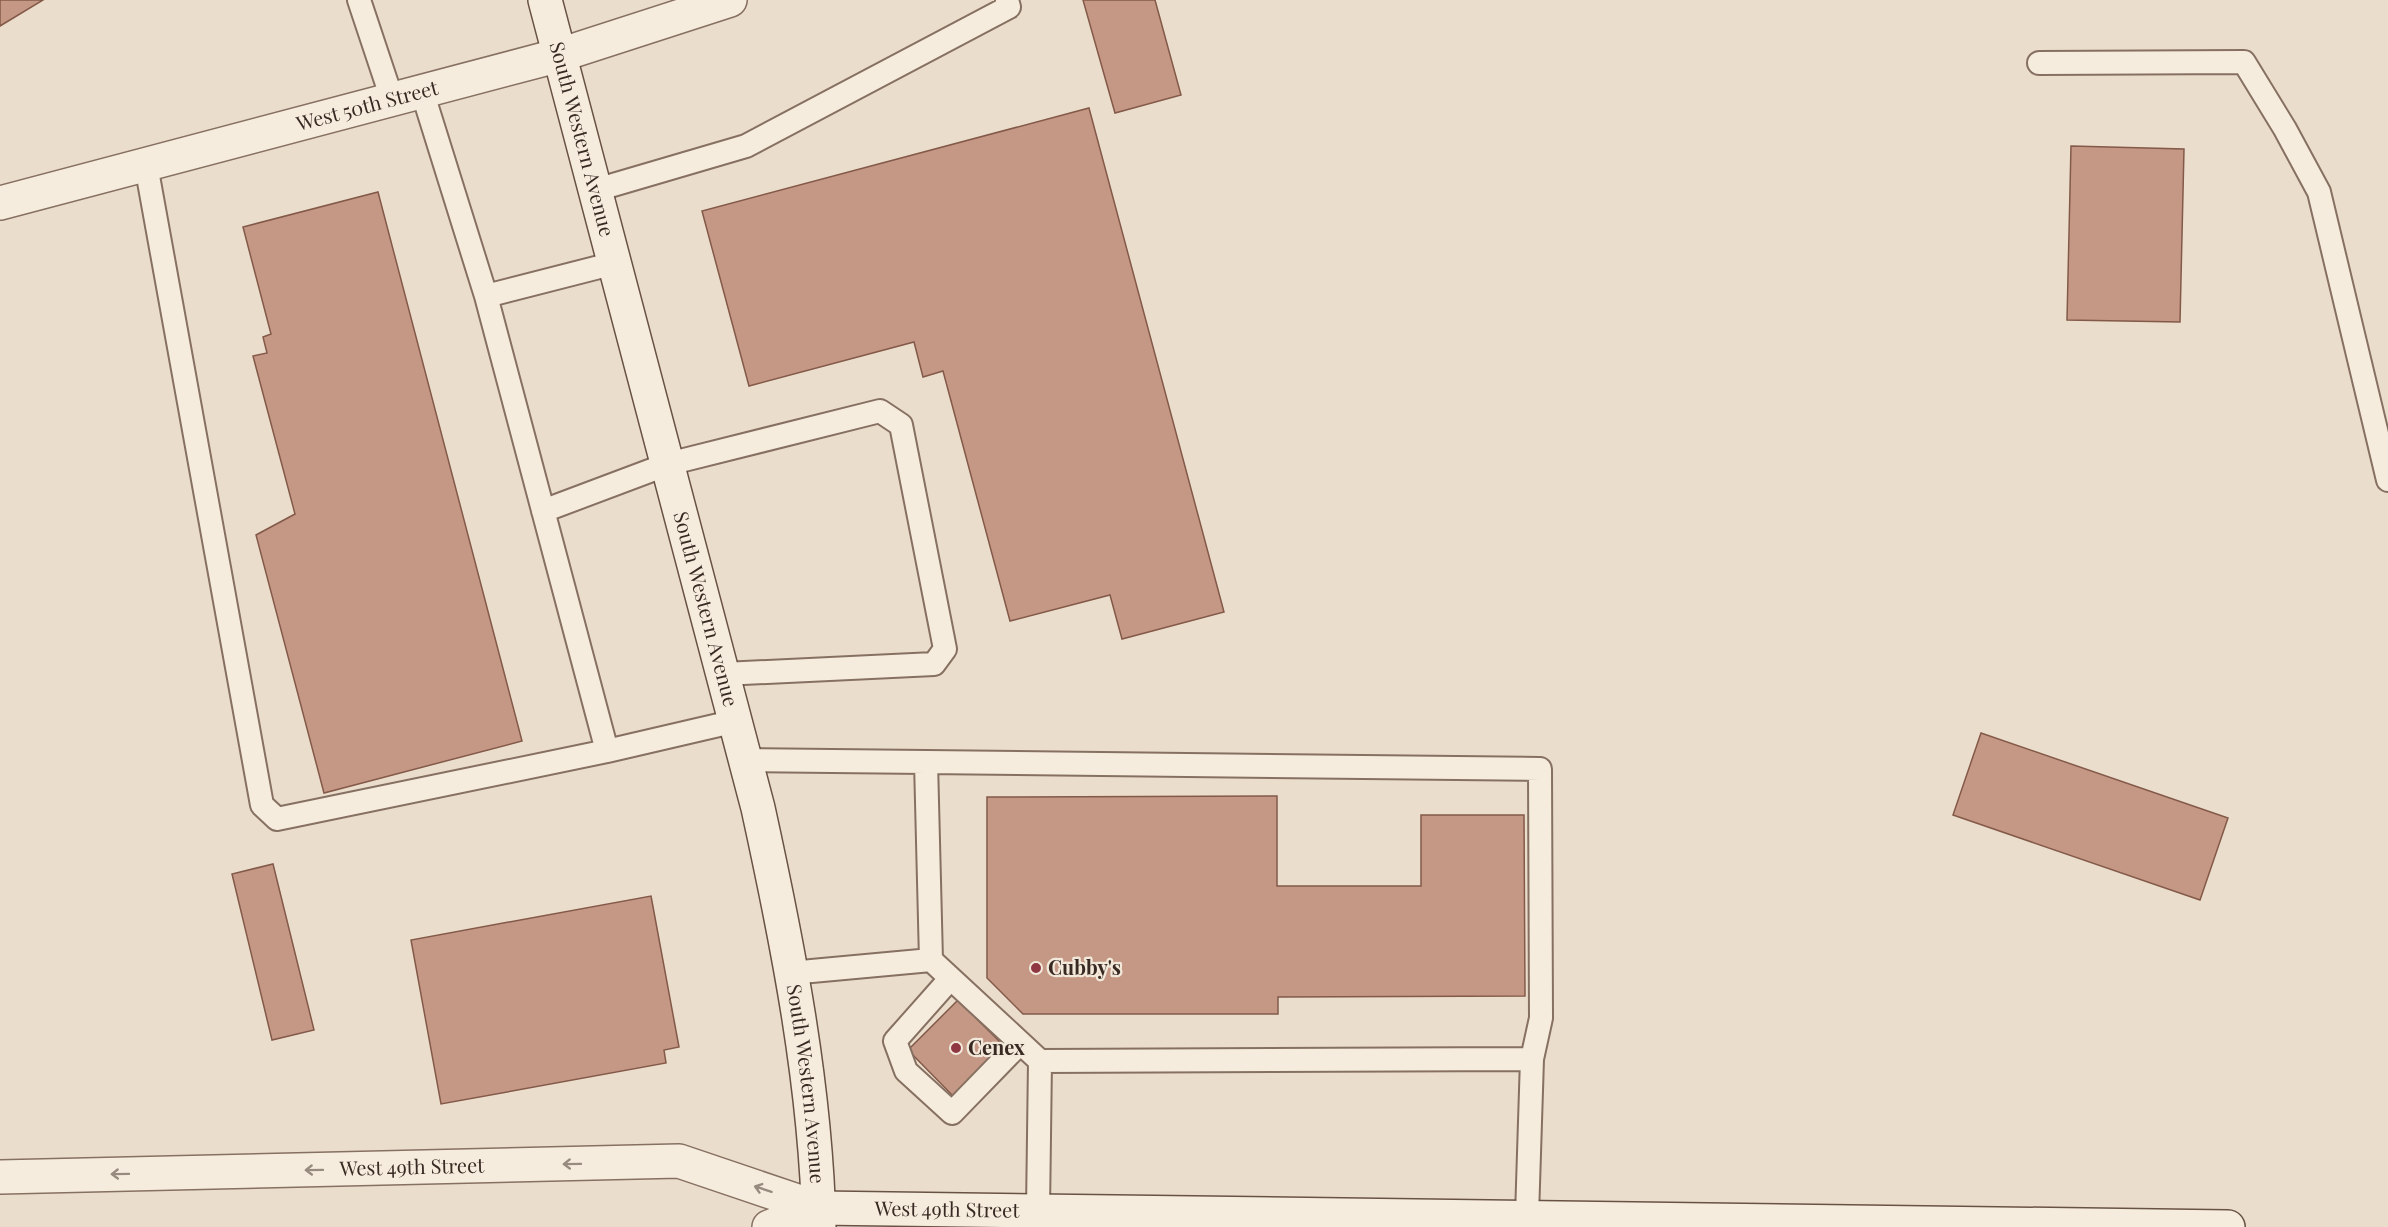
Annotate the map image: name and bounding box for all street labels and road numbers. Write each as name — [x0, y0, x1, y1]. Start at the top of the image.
street label: South Western Avenue — [545, 38, 622, 239]
street label: West 50th Street — [292, 73, 442, 136]
street label: South Western Avenue — [668, 508, 746, 709]
street label: South Western Avenue — [782, 982, 832, 1184]
street label: West 49th Street — [338, 1151, 485, 1181]
street label: West 49th Street — [873, 1194, 1020, 1223]

